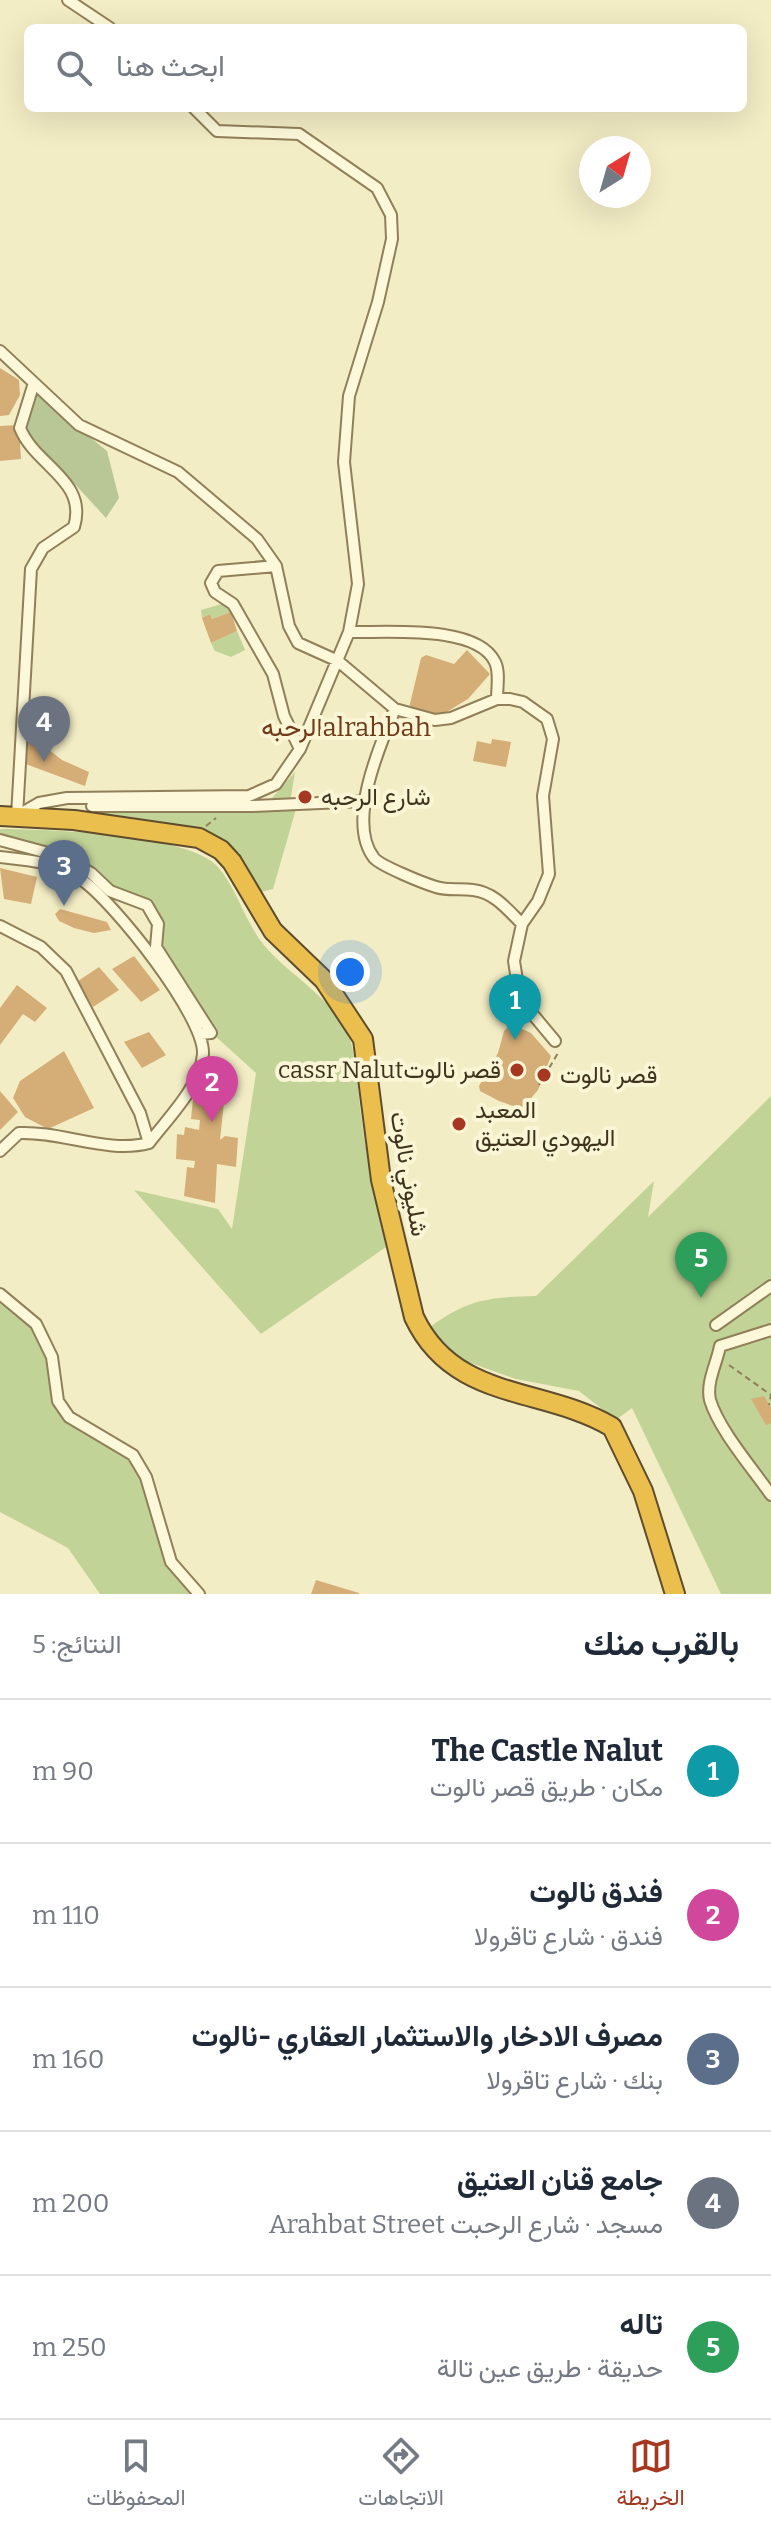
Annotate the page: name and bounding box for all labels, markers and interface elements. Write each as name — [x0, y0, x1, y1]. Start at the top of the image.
search box — [24, 24, 747, 112]
icon: search — [52, 46, 96, 90]
text: ابحث هنا — [116, 48, 225, 84]
north arrow — [579, 136, 651, 208]
pin: 4 — [18, 696, 70, 762]
district label: الرحبهalrahbah — [261, 712, 431, 743]
place label: شارع الرحبه — [321, 783, 431, 813]
marker: شارع الرحبه — [296, 788, 314, 806]
pin: 3 — [38, 840, 90, 906]
your location — [330, 952, 370, 992]
pin: 1 — [489, 974, 541, 1040]
pin: 2 — [186, 1056, 238, 1122]
place label: cassr Nalutقصر نالوت — [278, 1056, 501, 1085]
marker: cassr Nalutقصر نالوت — [508, 1061, 526, 1079]
place label: قصر نالوت — [560, 1061, 657, 1090]
marker: قصر نالوت — [535, 1066, 553, 1084]
place label: المعبد اليهودي العتيق — [475, 1096, 615, 1157]
street label: شليوني نالوت — [379, 1109, 434, 1239]
marker: المعبد اليهودي العتيق — [450, 1115, 468, 1133]
pin: 5 — [675, 1232, 727, 1298]
text: بالقرب منك — [584, 1623, 739, 1664]
text: النتائج: 5 — [32, 1629, 121, 1660]
text: The Castle Nalut — [431, 1733, 663, 1769]
text: 90 m — [32, 1756, 94, 1787]
text: 1 — [707, 1756, 719, 1787]
text: مكان · طريق قصر نالوت — [430, 1772, 663, 1803]
text: فندق نالوت — [529, 1874, 663, 1910]
text: 110 m — [32, 1900, 100, 1931]
text: 2 — [706, 1900, 720, 1931]
text: فندق · شارع تاقرولا — [474, 1921, 663, 1952]
text: مصرف الادخار والاستثمار العقاري -نالوت — [191, 2018, 663, 2054]
text: 160 m — [32, 2044, 105, 2075]
text: 3 — [706, 2044, 721, 2075]
text: بنك · شارع تاقرولا — [486, 2065, 663, 2096]
text: جامع قنان العتيق — [457, 2162, 663, 2198]
text: 200 m — [32, 2188, 110, 2219]
text: 4 — [705, 2188, 721, 2219]
text: مسجد · شارع الرحبت Arahbat Street — [269, 2209, 663, 2240]
text: تاله — [620, 2306, 663, 2342]
text: 250 m — [32, 2332, 107, 2363]
text: 5 — [706, 2332, 720, 2363]
text: حديقة · طريق عين تالة — [437, 2353, 663, 2384]
tab: المحفوظات — [86, 2434, 186, 2517]
tab: الاتجاهات — [358, 2434, 444, 2517]
tab: الخريطة — [617, 2434, 685, 2517]

